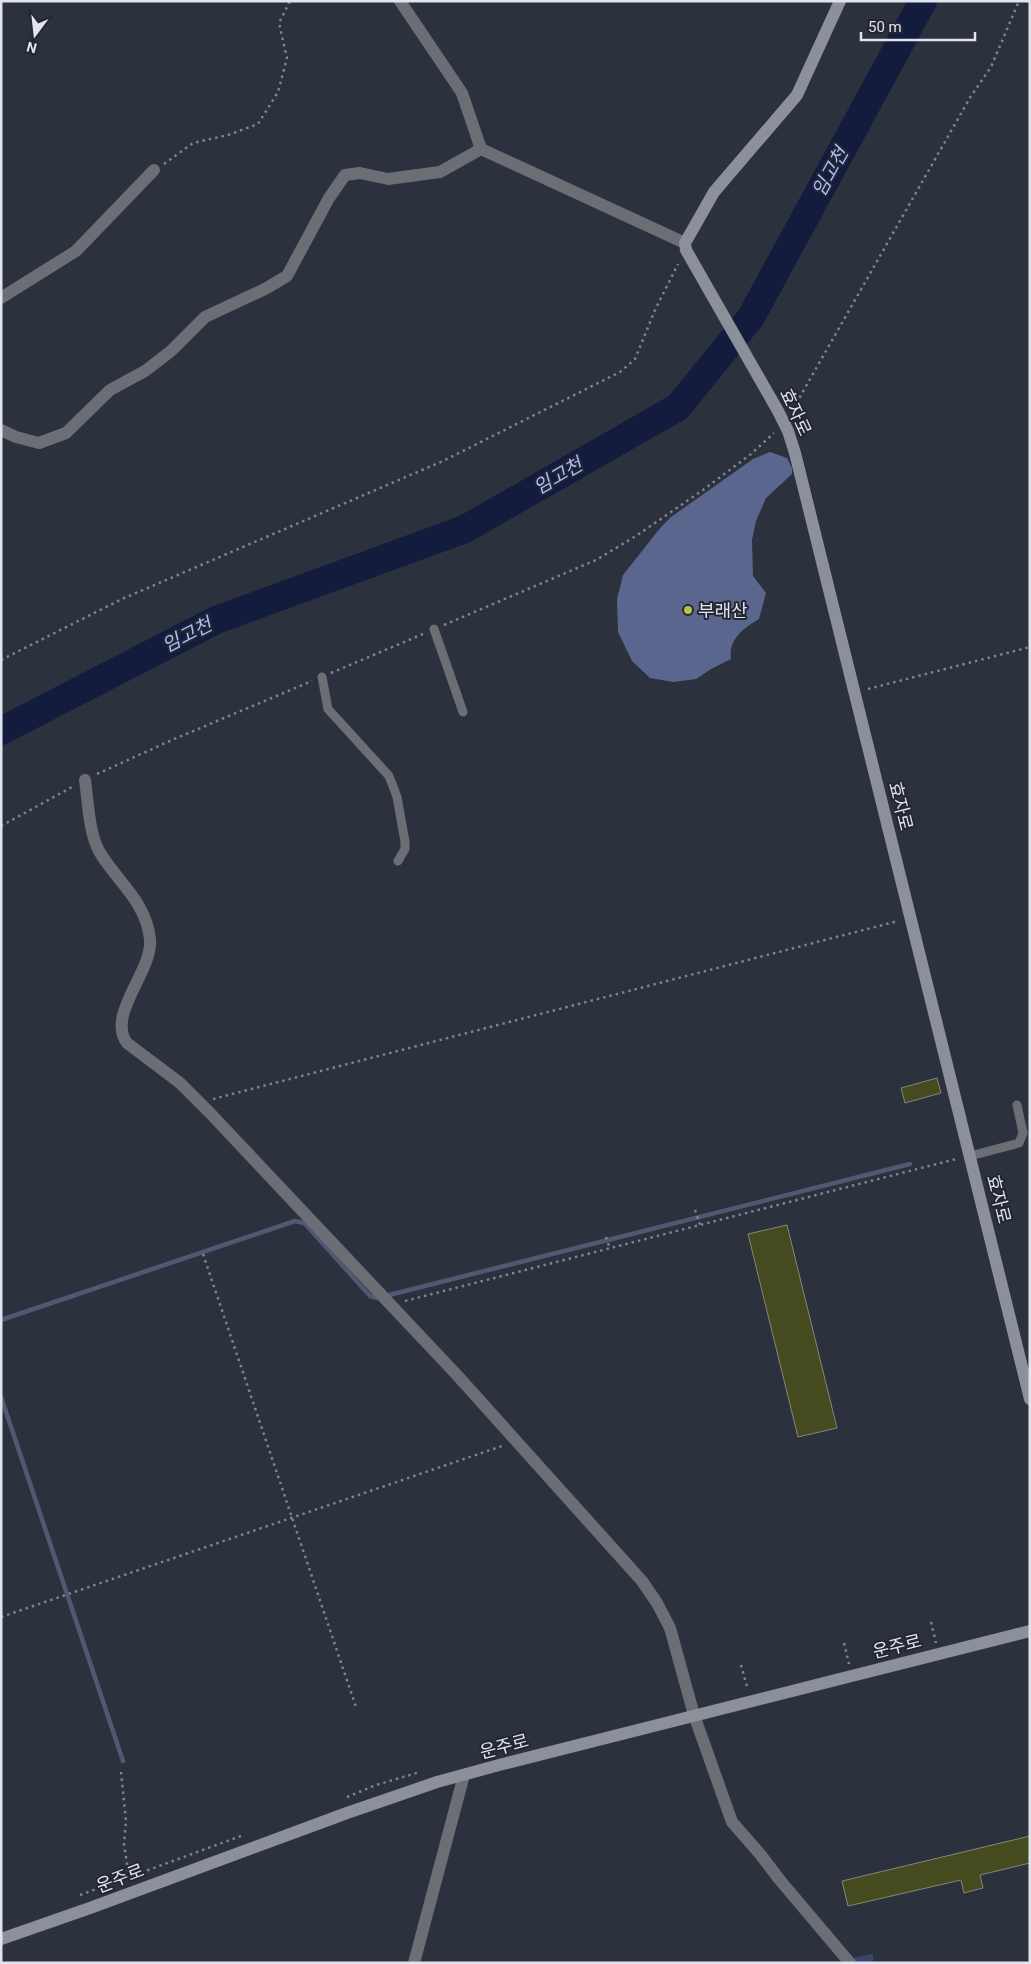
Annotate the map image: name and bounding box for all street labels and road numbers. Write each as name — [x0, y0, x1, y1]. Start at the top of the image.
street label: 효자로 — [776, 385, 816, 439]
street label: 효자로 — [885, 779, 917, 833]
street label: 효자로 — [983, 1172, 1015, 1226]
street label: 운주로 — [870, 1630, 924, 1662]
street label: 운주로 — [477, 1729, 531, 1763]
street label: 운주로 — [93, 1859, 147, 1897]

